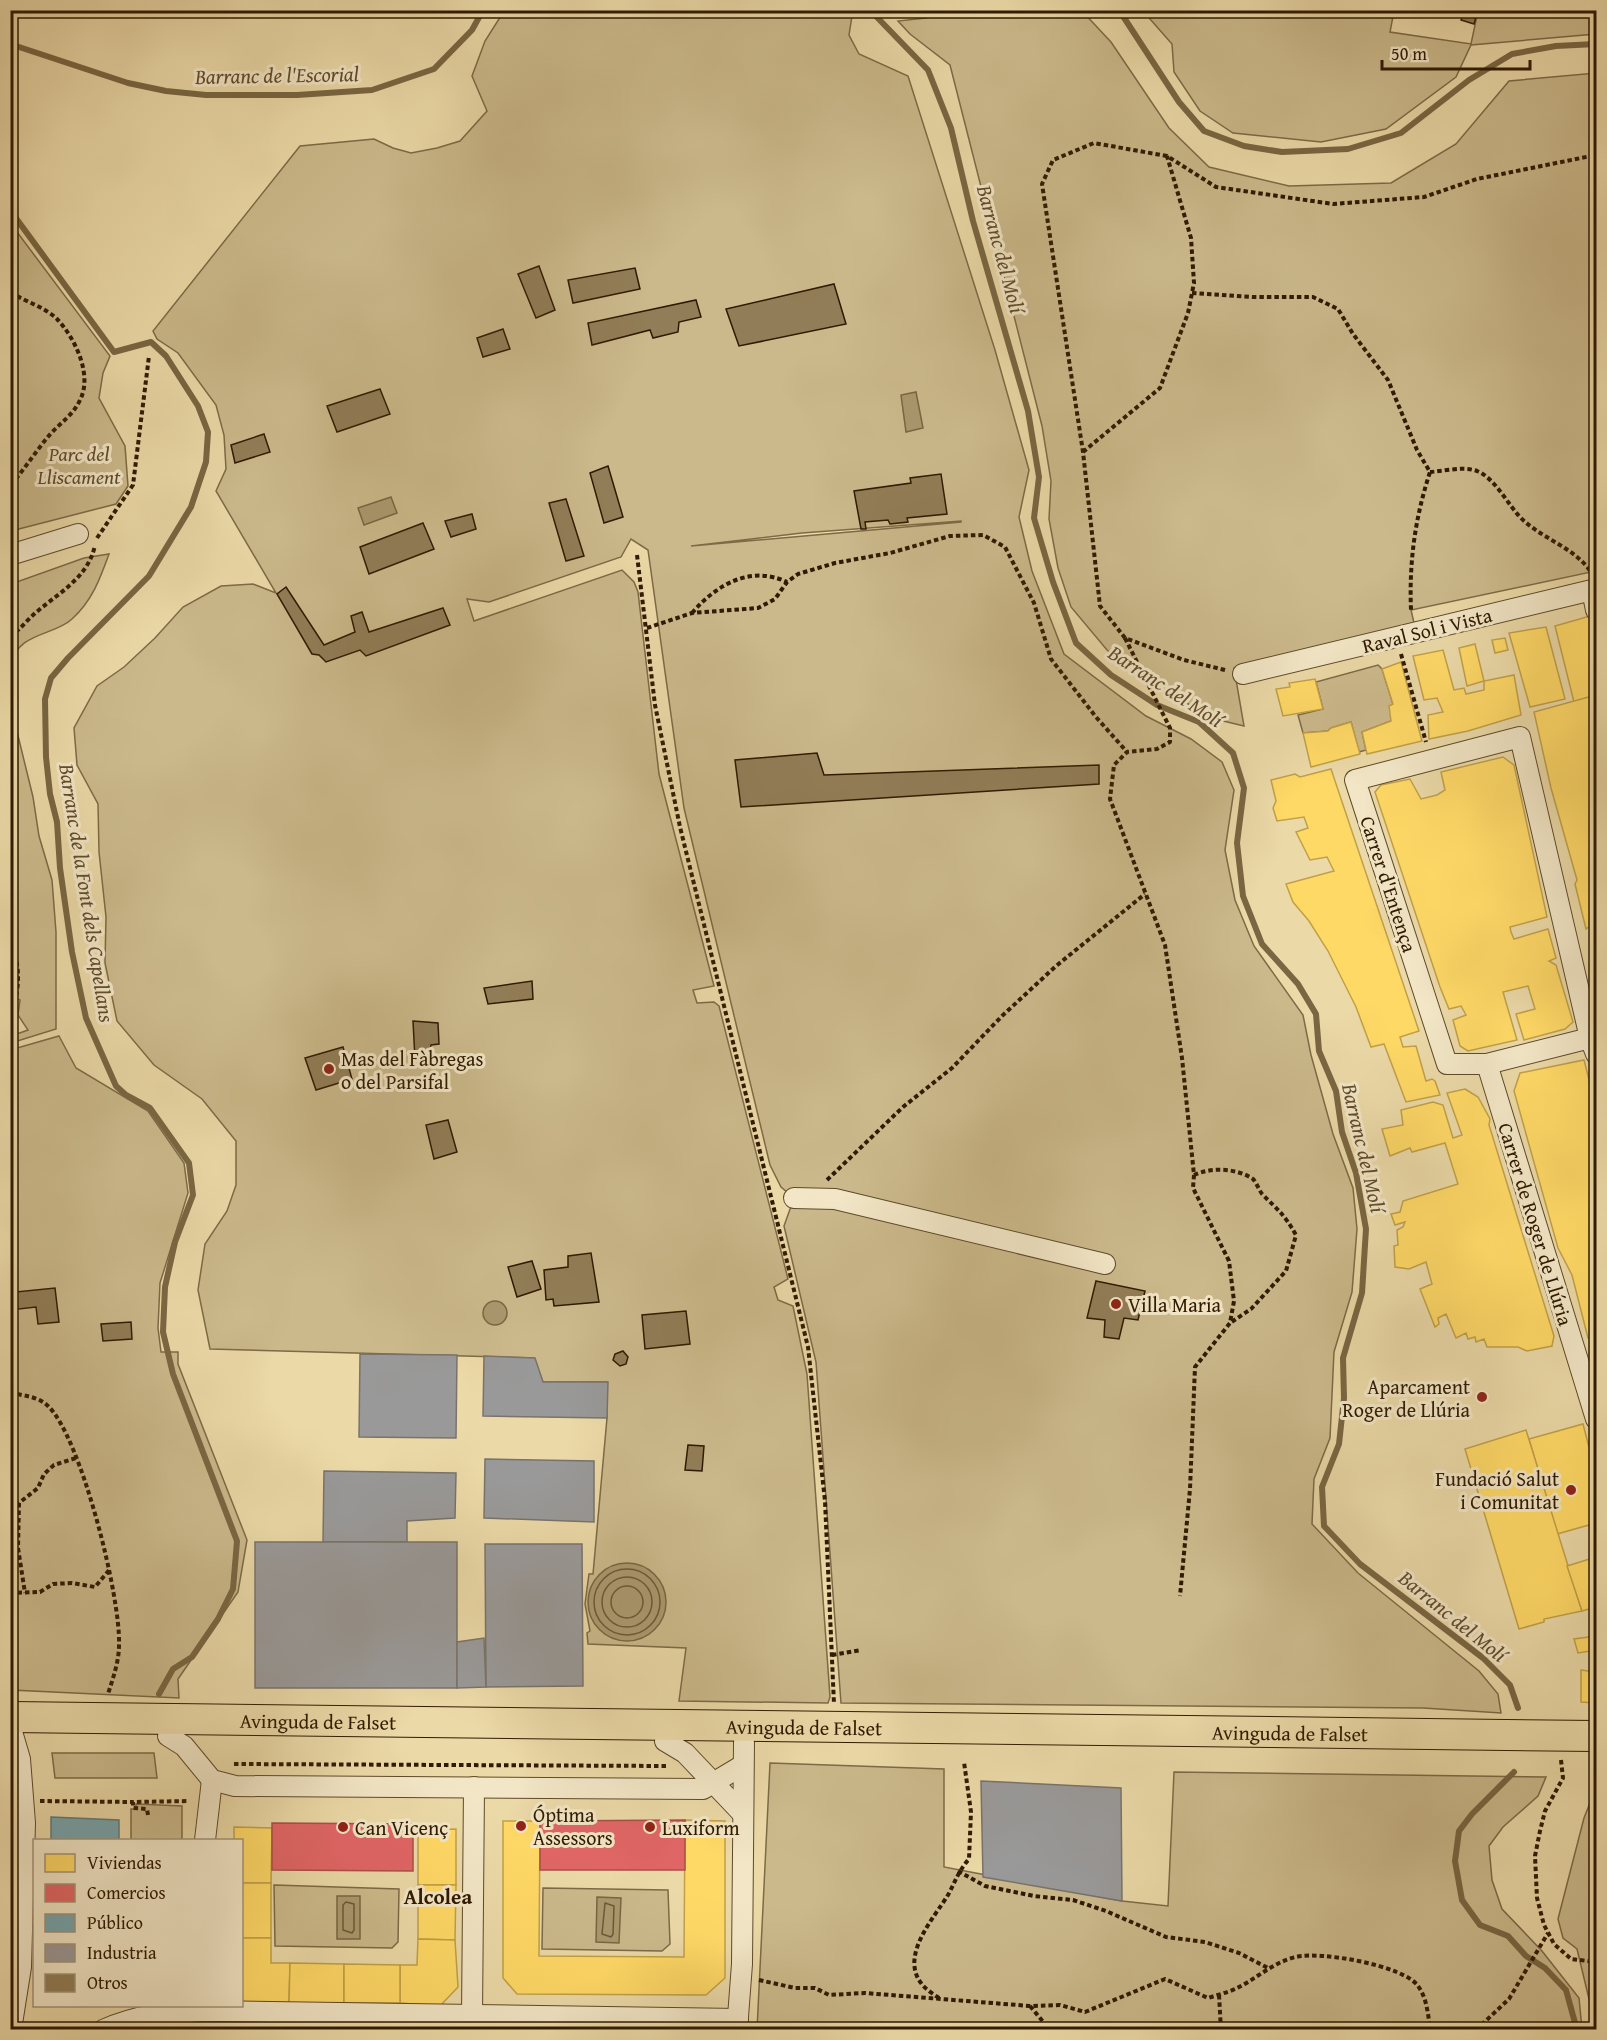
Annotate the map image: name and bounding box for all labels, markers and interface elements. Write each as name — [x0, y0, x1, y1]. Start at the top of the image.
scale bar — [1382, 33, 1530, 71]
text: 50 m — [1391, 40, 1427, 67]
water label: Barranc de l'Escorial — [194, 58, 359, 92]
water label: Barranc del Molí — [969, 180, 1034, 319]
park label: Parc del Lliscament — [37, 439, 121, 491]
street label: Raval Sol i Vista — [1359, 600, 1495, 660]
water label: Barranc del Molí — [1102, 637, 1232, 736]
water label: Barranc de la Font dels Capellans — [51, 761, 123, 1025]
street label: Carrer d'Entença — [1353, 812, 1425, 956]
place label: Mas del Fàbregas o del Parsifal — [341, 1044, 484, 1096]
marker: Mas del Fàbregas o del Parsifal — [322, 1062, 336, 1076]
water label: Barranc del Molí — [1334, 1079, 1394, 1218]
street label: Carrer de Roger de Llúria — [1491, 1119, 1581, 1329]
place label: Villa Maria — [1128, 1290, 1222, 1319]
marker: Villa Maria — [1109, 1297, 1123, 1311]
place label: Aparcament Roger de Llúria — [1342, 1372, 1471, 1424]
marker: Aparcament Roger de Llúria — [1475, 1390, 1489, 1404]
place label: Fundació Salut i Comunitat — [1435, 1464, 1559, 1516]
marker: Fundació Salut i Comunitat — [1564, 1483, 1578, 1497]
water label: Barranc del Molí — [1391, 1562, 1516, 1671]
street label: Avinguda de Falset — [240, 1705, 396, 1736]
street label: Avinguda de Falset — [726, 1711, 882, 1742]
street label: Avinguda de Falset — [1212, 1717, 1368, 1748]
place label: Óptima Assessors — [533, 1800, 613, 1852]
place label: Can Vicenç — [355, 1813, 448, 1842]
place label: Luxiform — [662, 1813, 740, 1842]
marker: Óptima Assessors — [514, 1819, 528, 1833]
marker: Can Vicenç — [336, 1820, 350, 1834]
marker: Luxiform — [643, 1820, 657, 1834]
legend — [33, 1839, 243, 2007]
text: Viviendas — [87, 1849, 162, 1876]
text: Comercios — [87, 1879, 166, 1906]
district label: Alcolea — [404, 1881, 472, 1912]
text: Público — [87, 1909, 143, 1936]
text: Industria — [87, 1939, 157, 1966]
text: Otros — [87, 1969, 128, 1996]

